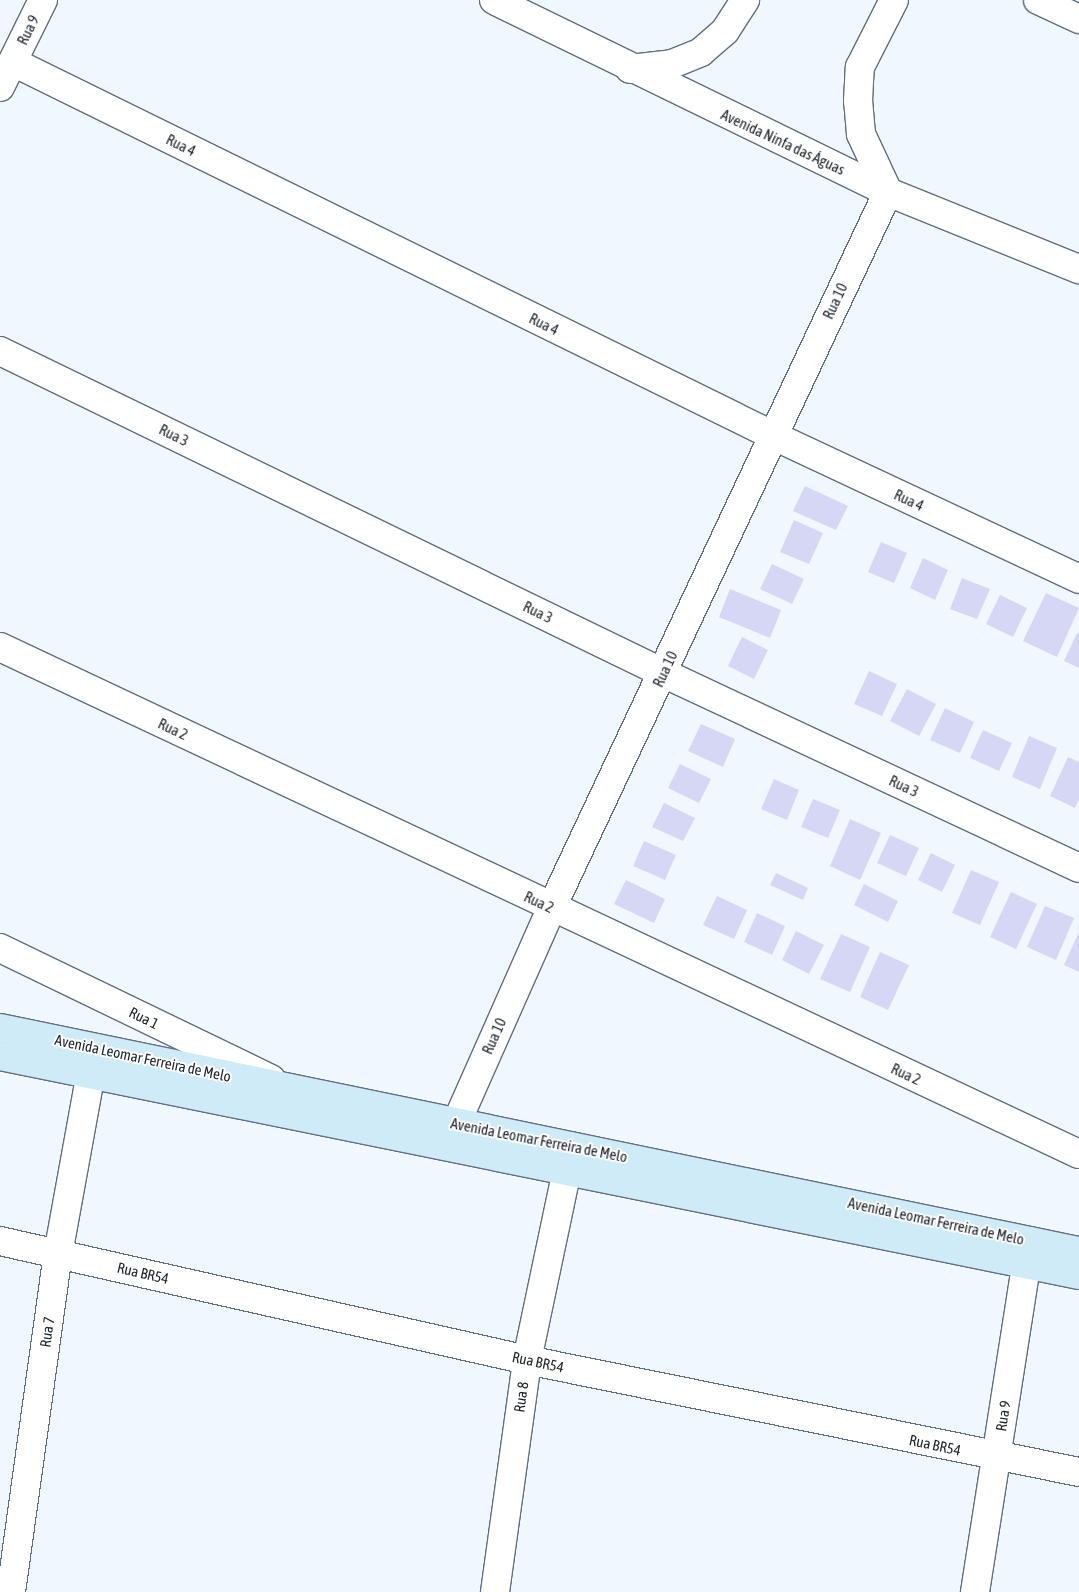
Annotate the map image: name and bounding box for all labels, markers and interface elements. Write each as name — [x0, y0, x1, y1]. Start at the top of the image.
street label: Rua 9 — [13, 12, 43, 48]
street label: Avenida Ninfa das Águas — [718, 105, 848, 179]
street label: Rua 4 — [163, 130, 199, 160]
street label: Rua 10 — [819, 280, 851, 322]
street label: Rua 4 — [526, 309, 562, 339]
street label: Rua 3 — [156, 420, 192, 450]
street label: Rua 4 — [891, 485, 927, 515]
street label: Rua 3 — [520, 597, 556, 627]
street label: Rua 10 — [649, 648, 681, 690]
street label: Rua 2 — [155, 714, 191, 744]
street label: Rua 3 — [886, 771, 922, 801]
street label: Rua 2 — [521, 887, 557, 917]
street label: Rua 1 — [126, 1003, 162, 1033]
street label: Rua 10 — [478, 1015, 510, 1057]
street label: Avenida Leomar Ferreira de Melo — [53, 1031, 233, 1085]
street label: Rua 2 — [888, 1059, 924, 1089]
street label: Avenida Leomar Ferreira de Melo — [449, 1114, 629, 1166]
street label: Avenida Leomar Ferreira de Melo — [846, 1194, 1026, 1248]
street label: Rua BR54 — [115, 1258, 171, 1288]
street label: Rua 7 — [36, 1315, 58, 1349]
street label: Rua BR54 — [510, 1348, 566, 1376]
street label: Rua 8 — [510, 1380, 532, 1414]
street label: Rua 9 — [992, 1399, 1014, 1433]
street label: Rua BR54 — [907, 1431, 963, 1459]

